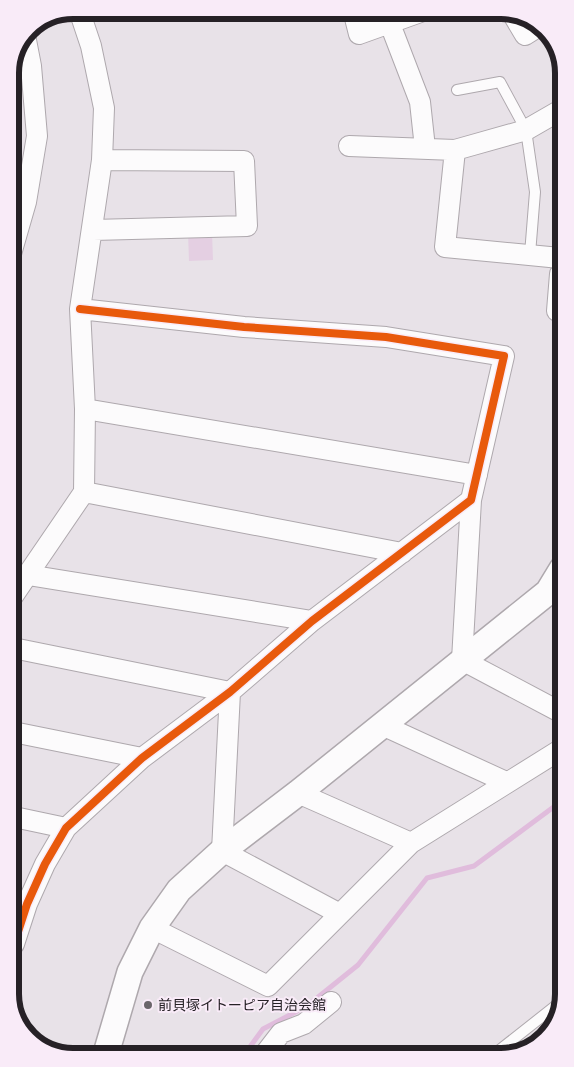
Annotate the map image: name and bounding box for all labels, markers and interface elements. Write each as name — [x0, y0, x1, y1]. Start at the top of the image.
place label: 前貝塚イトーピア自治会館 — [158, 997, 326, 1013]
marker: 前貝塚イトーピア自治会館 — [142, 999, 154, 1011]

